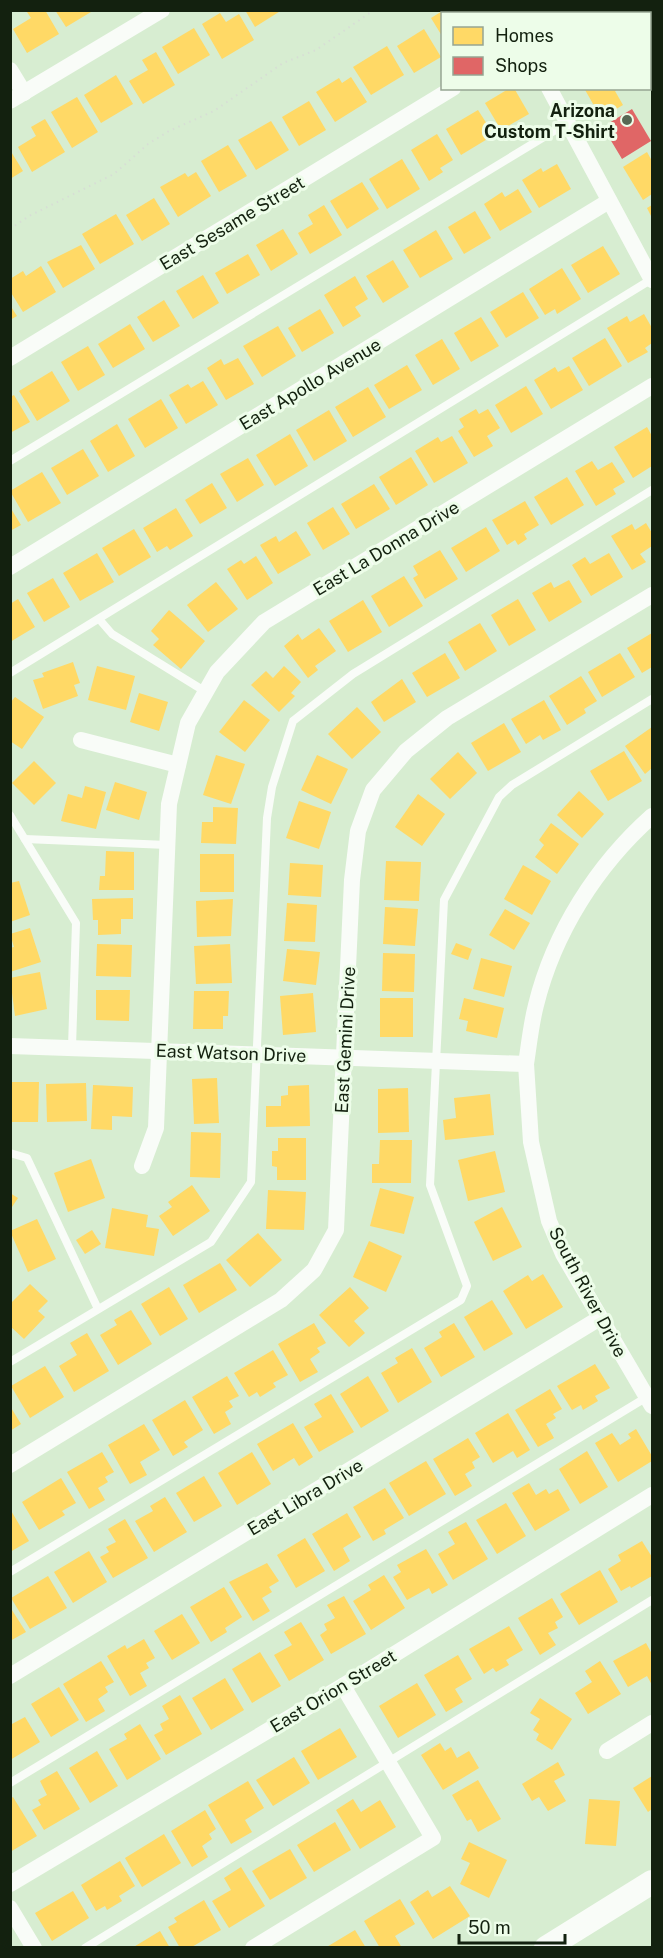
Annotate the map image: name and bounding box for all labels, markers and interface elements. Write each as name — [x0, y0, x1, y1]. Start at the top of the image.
legend — [441, 12, 651, 90]
text: Homes — [495, 25, 554, 46]
text: Shops — [495, 55, 547, 76]
place label: Arizona Custom T-Shirt — [484, 100, 615, 142]
marker: Arizona Custom T-Shirt — [620, 113, 634, 127]
street label: East Sesame Street — [156, 171, 308, 275]
street label: East Apollo Avenue — [235, 333, 385, 435]
street label: East La Donna Drive — [309, 496, 463, 600]
street label: East Gemini Drive — [331, 966, 359, 1114]
street label: East Watson Drive — [155, 1040, 307, 1066]
street label: South River Drive — [545, 1223, 631, 1361]
street label: East Libra Drive — [243, 1454, 367, 1540]
street label: East Orion Street — [266, 1645, 400, 1737]
scale bar — [459, 1907, 566, 1945]
text: 50 m — [468, 1917, 511, 1938]

